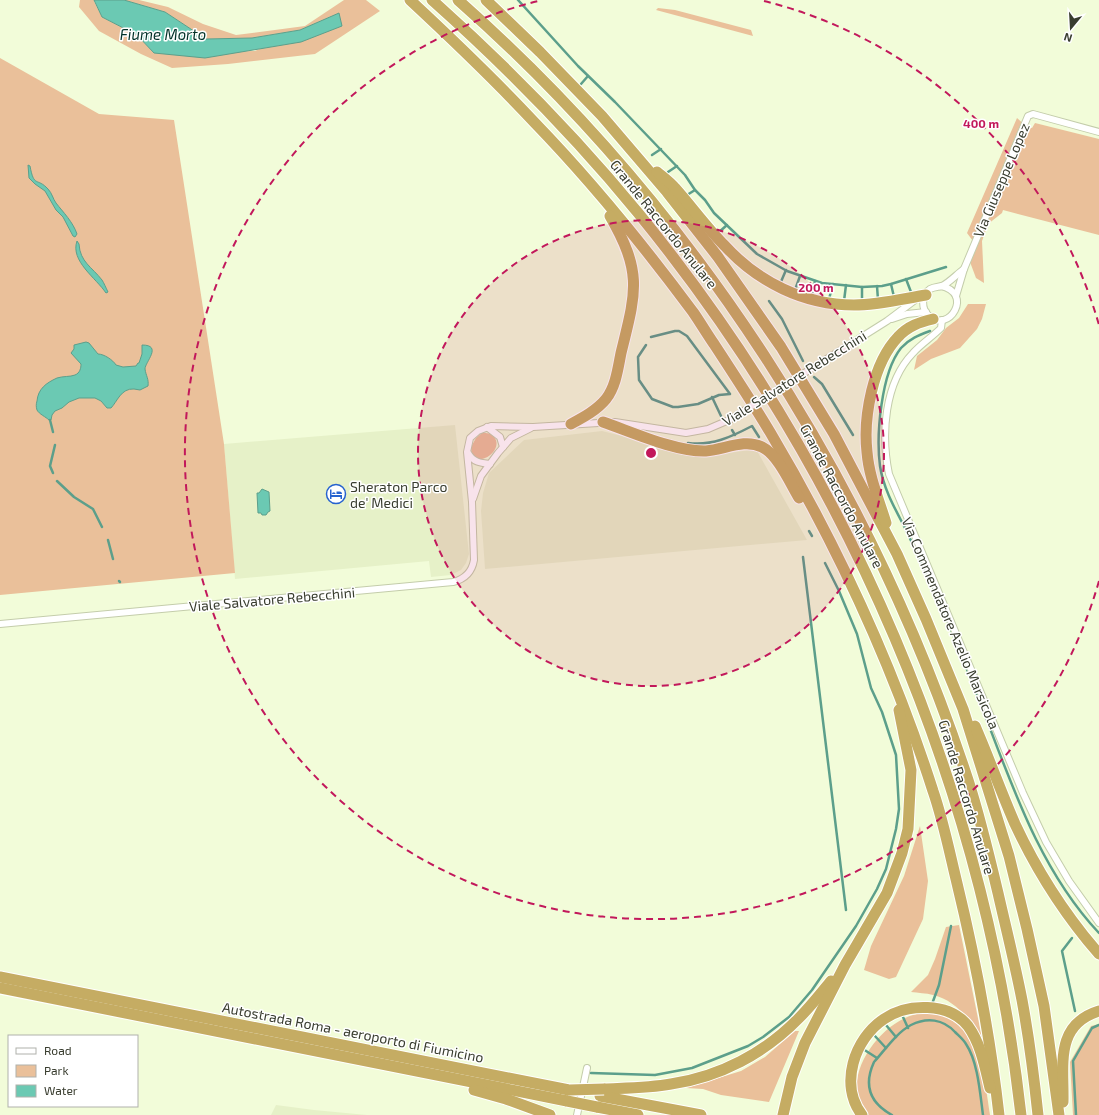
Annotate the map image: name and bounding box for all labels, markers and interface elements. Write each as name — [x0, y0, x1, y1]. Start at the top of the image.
north arrow — [1051, 8, 1091, 48]
water label: Fiume Morto — [120, 25, 206, 43]
text: N — [1062, 31, 1074, 45]
text: 400 m — [963, 116, 999, 130]
street label: Via Giuseppe Lopez — [969, 120, 1033, 240]
street label: Grande Raccordo Anulare — [607, 156, 721, 292]
text: 200 m — [798, 280, 834, 294]
street label: Viale Salvatore Rebecchini — [719, 327, 869, 429]
street label: Grande Raccordo Anulare — [797, 421, 887, 571]
centre of rings — [644, 446, 658, 460]
place label: Sheraton Parco de' Medici — [350, 478, 447, 511]
hotel icon: Sheraton Parco de' Medici — [325, 483, 347, 505]
street label: Via Commendatore Azelio Marsicola — [899, 515, 1003, 731]
street label: Viale Salvatore Rebecchini — [188, 583, 356, 615]
street label: Grande Raccordo Anulare — [935, 718, 999, 876]
street label: Autostrada Roma - aeroporto di Fiumicino — [221, 998, 485, 1066]
legend — [8, 1035, 138, 1107]
text: Road — [44, 1043, 72, 1057]
text: Park — [44, 1063, 69, 1077]
text: Water — [44, 1083, 78, 1097]

